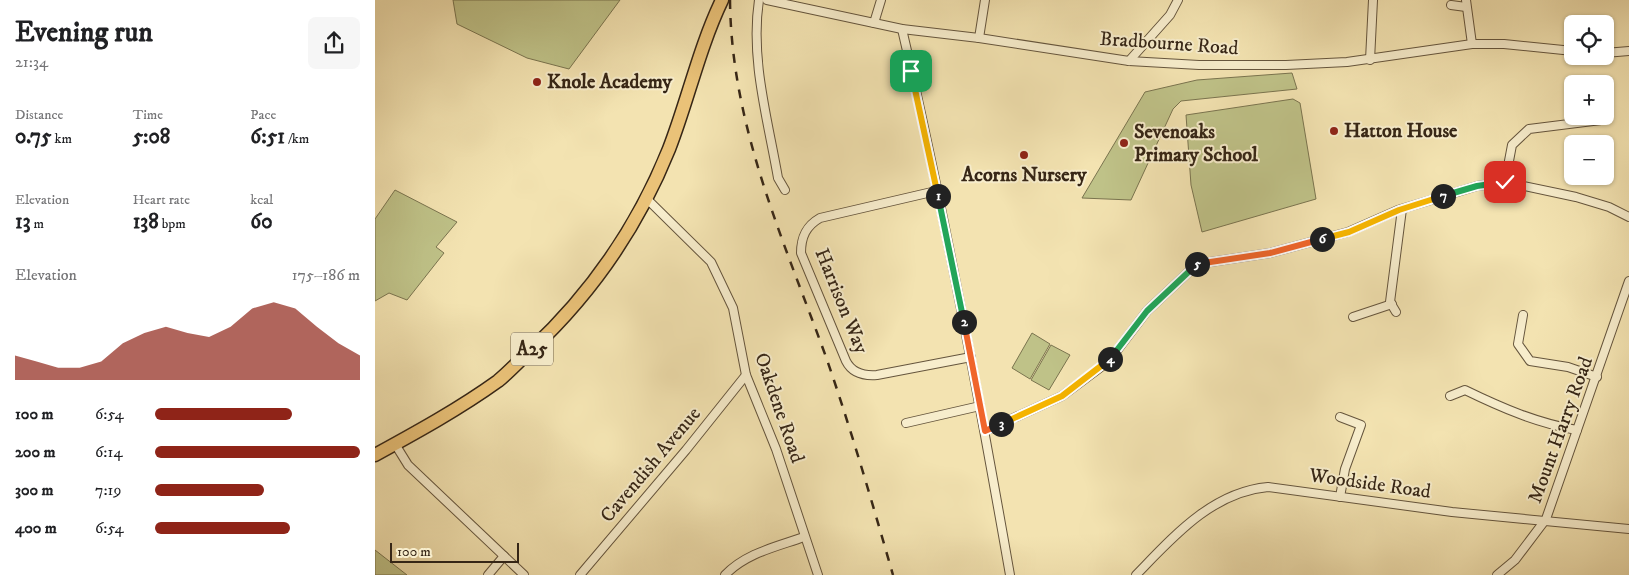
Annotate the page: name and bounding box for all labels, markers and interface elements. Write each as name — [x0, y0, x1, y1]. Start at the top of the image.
text: Evening run — [15, 15, 153, 50]
map controls — [1564, 15, 1614, 185]
button: locate — [1564, 15, 1614, 65]
button: share — [308, 17, 360, 69]
street label: Bradbourne Road — [1099, 27, 1239, 61]
pin — [890, 50, 932, 92]
text: 21:34 — [15, 52, 48, 72]
icon: arrive — [897, 57, 925, 85]
place label: Knole Academy — [547, 70, 673, 95]
button: + — [1564, 75, 1614, 125]
marker: Knole Academy — [531, 76, 543, 88]
text: Distance — [15, 106, 63, 124]
text: Time — [133, 106, 163, 124]
text: Pace — [250, 106, 276, 124]
place label: Hatton House — [1344, 119, 1458, 144]
place label: Sevenoaks Primary School — [1134, 120, 1259, 168]
text: 0.75 — [15, 124, 51, 150]
text: 5:08 — [133, 124, 170, 150]
text: 6:51 — [250, 124, 285, 150]
marker: Hatton House — [1328, 125, 1340, 137]
text: km — [51, 130, 72, 148]
text: /km — [285, 130, 309, 148]
button: − — [1564, 135, 1614, 185]
marker: Sevenoaks Primary School — [1118, 137, 1130, 149]
marker: Acorns Nursery — [1018, 149, 1030, 161]
pin — [1484, 161, 1526, 203]
place label: Acorns Nursery — [961, 163, 1087, 188]
icon: check — [1491, 168, 1519, 196]
pin: 1 — [925, 184, 951, 208]
pin: 7 — [1431, 184, 1455, 208]
text: 1 — [936, 187, 941, 205]
text: 7 — [1440, 187, 1447, 205]
text: Elevation — [15, 191, 69, 209]
text: Heart rate — [133, 191, 190, 209]
text: kcal — [250, 191, 273, 209]
text: 13 — [15, 209, 31, 235]
text: 138 — [133, 209, 159, 235]
text: 60 — [250, 209, 273, 235]
text: m — [31, 215, 44, 233]
text: bpm — [159, 215, 186, 233]
pin: 6 — [1309, 226, 1335, 252]
text: 6 — [1319, 230, 1326, 248]
street label: Harrison Way — [809, 245, 874, 358]
pin: 5 — [1185, 252, 1209, 276]
text: 5 — [1194, 255, 1201, 273]
text: Elevation — [15, 265, 77, 285]
text: 175–186 m — [292, 265, 360, 285]
pin: 2 — [951, 310, 977, 334]
text: 2 — [961, 313, 968, 331]
road number: A25 — [511, 332, 553, 366]
pin: 4 — [1097, 346, 1123, 372]
street label: Oakdene Road — [748, 350, 810, 466]
text: 4 — [1106, 350, 1115, 368]
street label: Mount Harry Road — [1523, 353, 1599, 507]
street label: Cavendish Avenue — [595, 402, 707, 528]
text: 100 m — [15, 404, 54, 424]
text: 6:54 — [95, 404, 124, 424]
pin: 3 — [989, 412, 1013, 436]
text: 3 — [999, 415, 1004, 433]
text: 200 m — [15, 442, 56, 462]
text: 6:14 — [95, 442, 123, 462]
street label: Woodside Road — [1307, 463, 1432, 505]
text: 300 m — [15, 480, 54, 500]
text: 7:19 — [95, 480, 121, 500]
text: 400 m — [15, 518, 57, 538]
text: 6:54 — [95, 518, 124, 538]
scale bar — [390, 540, 519, 563]
text: 100 m — [397, 543, 431, 561]

